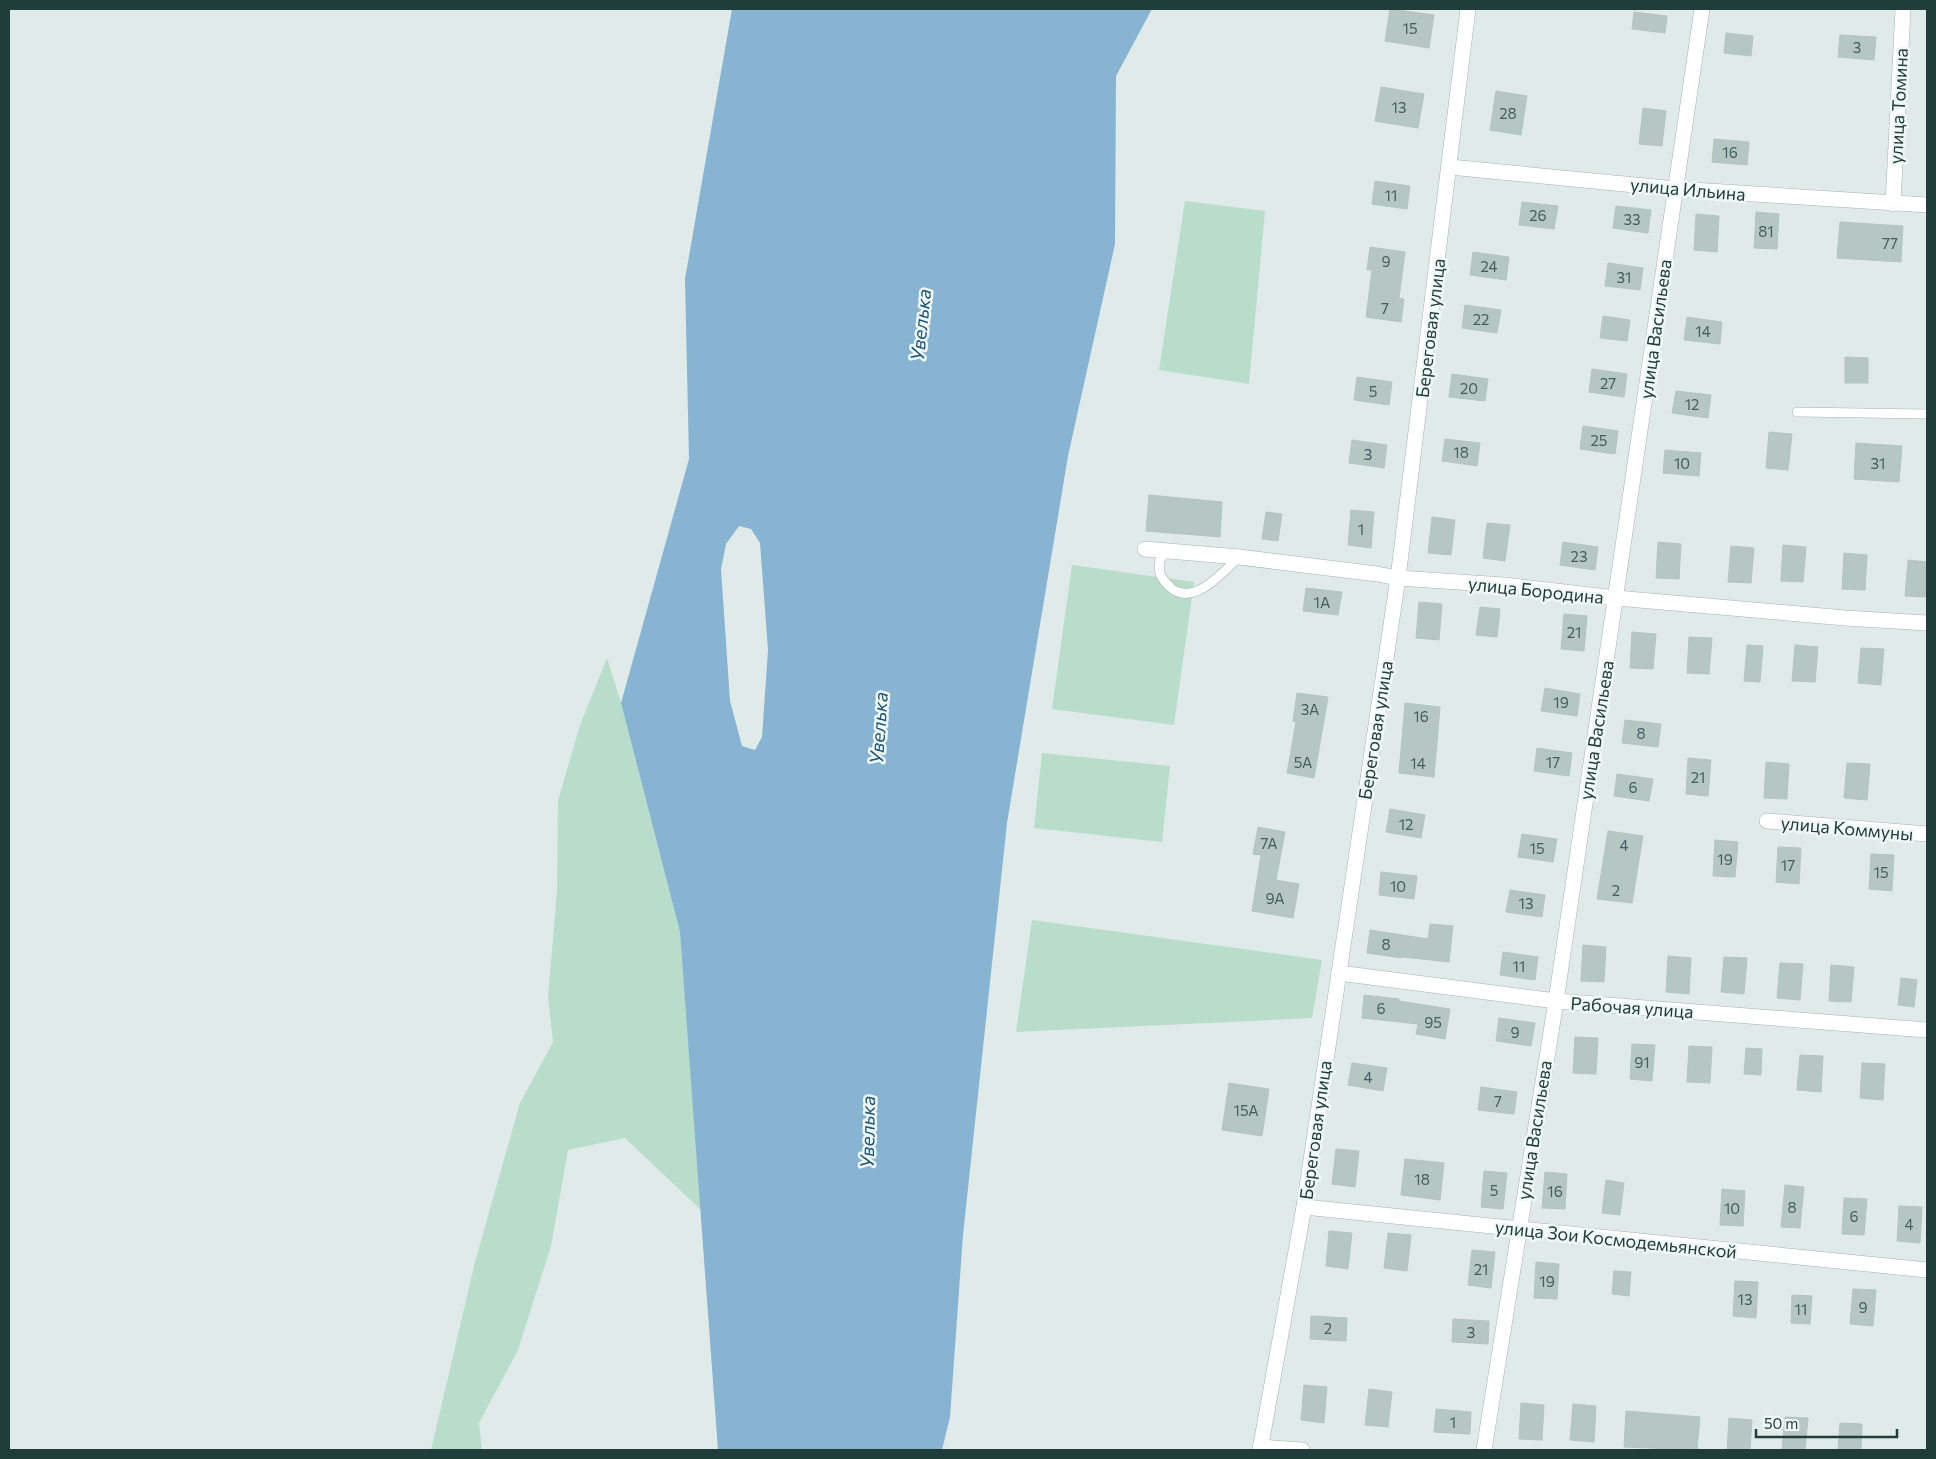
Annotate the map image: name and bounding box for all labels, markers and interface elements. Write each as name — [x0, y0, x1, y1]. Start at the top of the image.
house number: 15 — [1402, 19, 1418, 37]
house number: 3 — [1853, 38, 1861, 56]
street label: улица Томина — [1884, 47, 1912, 165]
house number: 13 — [1392, 98, 1406, 116]
house number: 28 — [1499, 104, 1517, 122]
house number: 16 — [1722, 143, 1738, 161]
street label: улица Ильина — [1629, 173, 1747, 205]
house number: 11 — [1385, 186, 1397, 204]
house number: 26 — [1529, 206, 1547, 224]
house number: 33 — [1623, 210, 1641, 228]
house number: 81 — [1758, 222, 1774, 240]
house number: 77 — [1882, 234, 1898, 252]
house number: 9 — [1381, 252, 1391, 270]
street label: Береговая улица — [1411, 257, 1449, 399]
house number: 24 — [1480, 257, 1498, 275]
street label: улица Васильева — [1634, 258, 1676, 400]
house number: 31 — [1617, 268, 1631, 286]
water label: Увелька — [905, 288, 935, 362]
house number: 7 — [1381, 299, 1389, 317]
house number: 22 — [1473, 310, 1489, 328]
house number: 14 — [1695, 322, 1711, 340]
house number: 27 — [1600, 374, 1616, 392]
house number: 20 — [1460, 379, 1478, 397]
house number: 5 — [1369, 382, 1377, 400]
house number: 12 — [1685, 395, 1699, 413]
house number: 25 — [1591, 431, 1607, 449]
house number: 18 — [1453, 443, 1469, 461]
house number: 3 — [1364, 445, 1372, 463]
house number: 10 — [1674, 454, 1690, 472]
house number: 31 — [1871, 454, 1885, 472]
house number: 1 — [1358, 520, 1364, 538]
house number: 23 — [1571, 547, 1587, 565]
street label: улица Бородина — [1467, 572, 1605, 608]
house number: 1А — [1314, 593, 1330, 611]
house number: 21 — [1567, 623, 1581, 641]
street label: Береговая улица — [1353, 659, 1397, 801]
street label: улица Васильева — [1574, 659, 1618, 801]
water label: Увелька — [864, 691, 892, 765]
house number: 19 — [1553, 693, 1569, 711]
house number: 3А — [1301, 700, 1319, 718]
house number: 16 — [1413, 707, 1429, 725]
house number: 8 — [1636, 724, 1646, 742]
house number: 5А — [1294, 753, 1312, 771]
house number: 17 — [1546, 753, 1560, 771]
house number: 14 — [1410, 754, 1426, 772]
house number: 21 — [1691, 768, 1705, 786]
house number: 6 — [1628, 778, 1638, 796]
street label: улица Коммуны — [1780, 811, 1914, 845]
house number: 12 — [1399, 815, 1413, 833]
house number: 7А — [1260, 834, 1278, 852]
house number: 4 — [1620, 836, 1629, 854]
house number: 15 — [1529, 839, 1545, 857]
house number: 19 — [1717, 850, 1733, 868]
house number: 17 — [1781, 856, 1795, 874]
house number: 15 — [1873, 863, 1889, 881]
house number: 10 — [1390, 877, 1406, 895]
house number: 2 — [1612, 881, 1620, 899]
house number: 9А — [1265, 889, 1285, 907]
house number: 13 — [1519, 894, 1533, 912]
house number: 8 — [1381, 935, 1391, 953]
house number: 11 — [1513, 957, 1525, 975]
street label: Рабочая улица — [1570, 992, 1694, 1022]
house number: 6 — [1376, 999, 1386, 1017]
house number: 95 — [1424, 1013, 1442, 1031]
house number: 9 — [1510, 1023, 1520, 1041]
house number: 91 — [1634, 1053, 1650, 1071]
street label: Береговая улица — [1294, 1059, 1336, 1201]
street label: улица Васильева — [1512, 1059, 1556, 1201]
house number: 4 — [1364, 1068, 1373, 1086]
house number: 7 — [1494, 1092, 1502, 1110]
water label: Увелька — [855, 1095, 879, 1168]
house number: 15А — [1233, 1101, 1259, 1119]
house number: 18 — [1414, 1170, 1430, 1188]
house number: 5 — [1490, 1181, 1498, 1199]
house number: 16 — [1547, 1182, 1563, 1200]
house number: 8 — [1787, 1198, 1797, 1216]
house number: 10 — [1724, 1199, 1740, 1217]
house number: 6 — [1849, 1207, 1859, 1225]
street label: улица Зои Космодемьянской — [1494, 1215, 1738, 1263]
house number: 4 — [1905, 1215, 1914, 1233]
house number: 21 — [1474, 1260, 1488, 1278]
house number: 19 — [1539, 1272, 1555, 1290]
house number: 13 — [1738, 1290, 1752, 1308]
house number: 9 — [1858, 1298, 1868, 1316]
house number: 11 — [1795, 1300, 1807, 1318]
house number: 2 — [1324, 1319, 1332, 1337]
house number: 3 — [1467, 1323, 1475, 1341]
scale bar — [1756, 1406, 1897, 1438]
house number: 1 — [1450, 1413, 1456, 1431]
text: 50 m — [1764, 1414, 1798, 1432]

